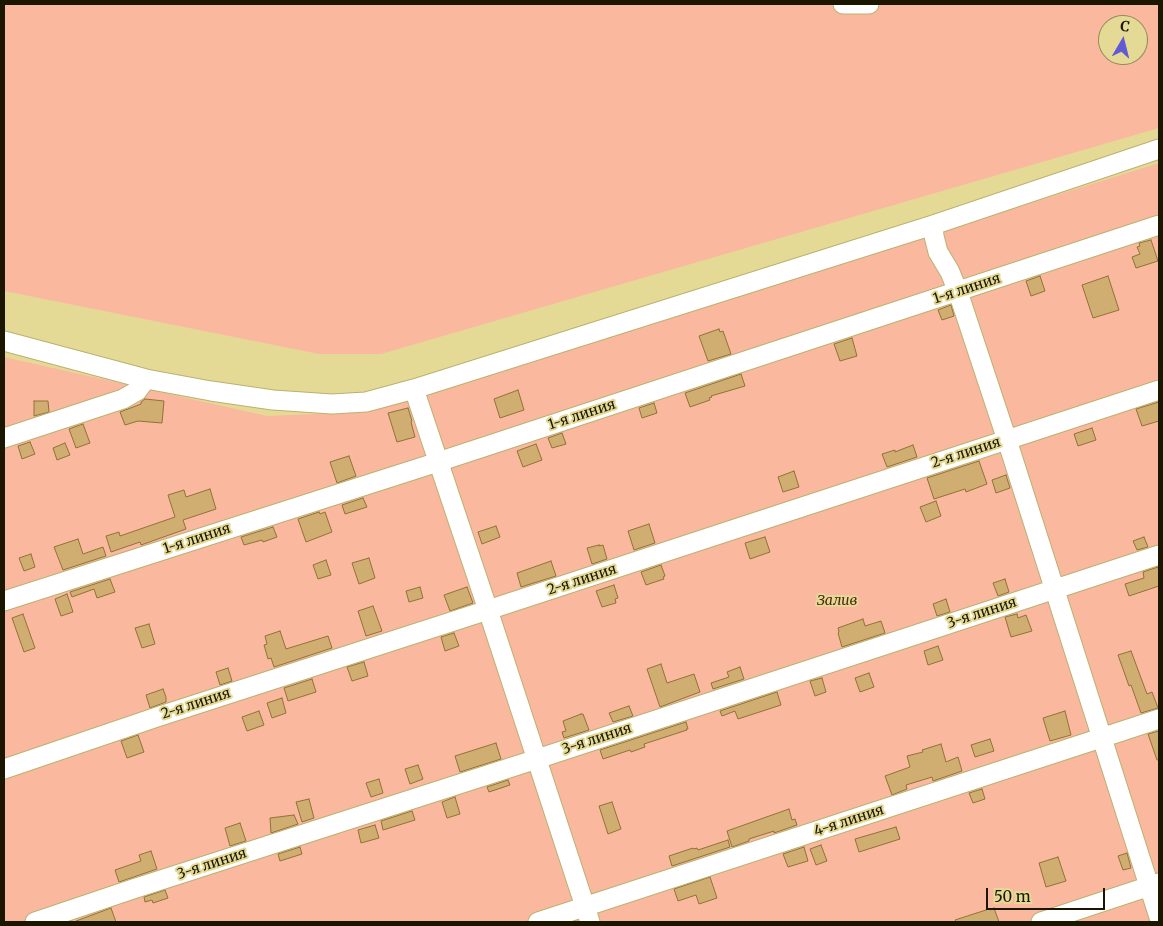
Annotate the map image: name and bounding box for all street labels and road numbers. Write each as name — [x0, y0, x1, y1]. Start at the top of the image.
street label: 1-я линия — [931, 270, 1003, 308]
street label: 1-я линия — [546, 396, 618, 434]
street label: 2-я линия — [929, 434, 1003, 472]
street label: 1-я линия — [161, 520, 233, 558]
street label: 2-я линия — [545, 561, 619, 599]
street label: 3-я линия — [945, 594, 1019, 632]
street label: 2-я линия — [159, 685, 233, 723]
street label: 3-я линия — [560, 720, 634, 758]
street label: 4-я линия — [812, 802, 886, 840]
street label: 3-я линия — [175, 845, 249, 883]

